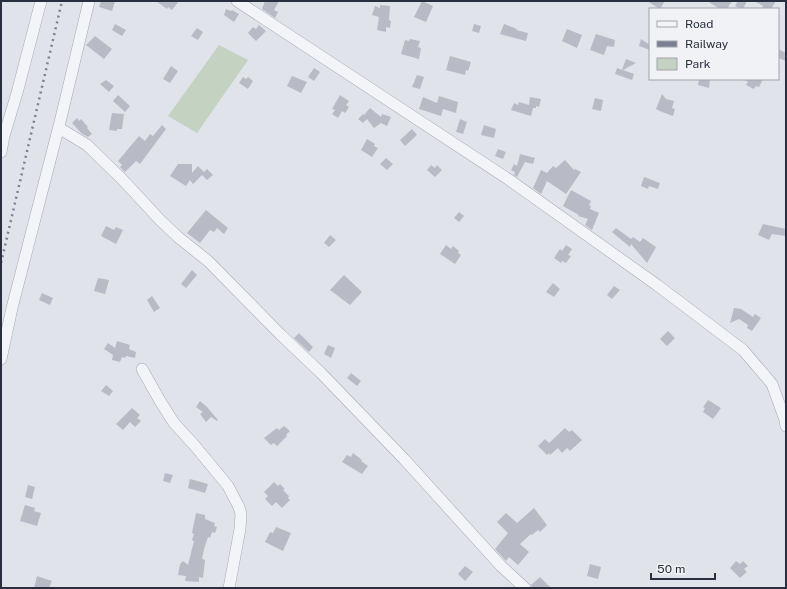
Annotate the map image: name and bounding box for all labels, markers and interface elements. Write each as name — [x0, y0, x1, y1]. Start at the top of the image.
legend — [649, 8, 779, 80]
text: Road — [685, 17, 713, 31]
text: Railway — [685, 37, 729, 51]
text: Park — [685, 57, 711, 71]
scale bar — [651, 555, 715, 581]
text: 50 m — [657, 562, 685, 576]

